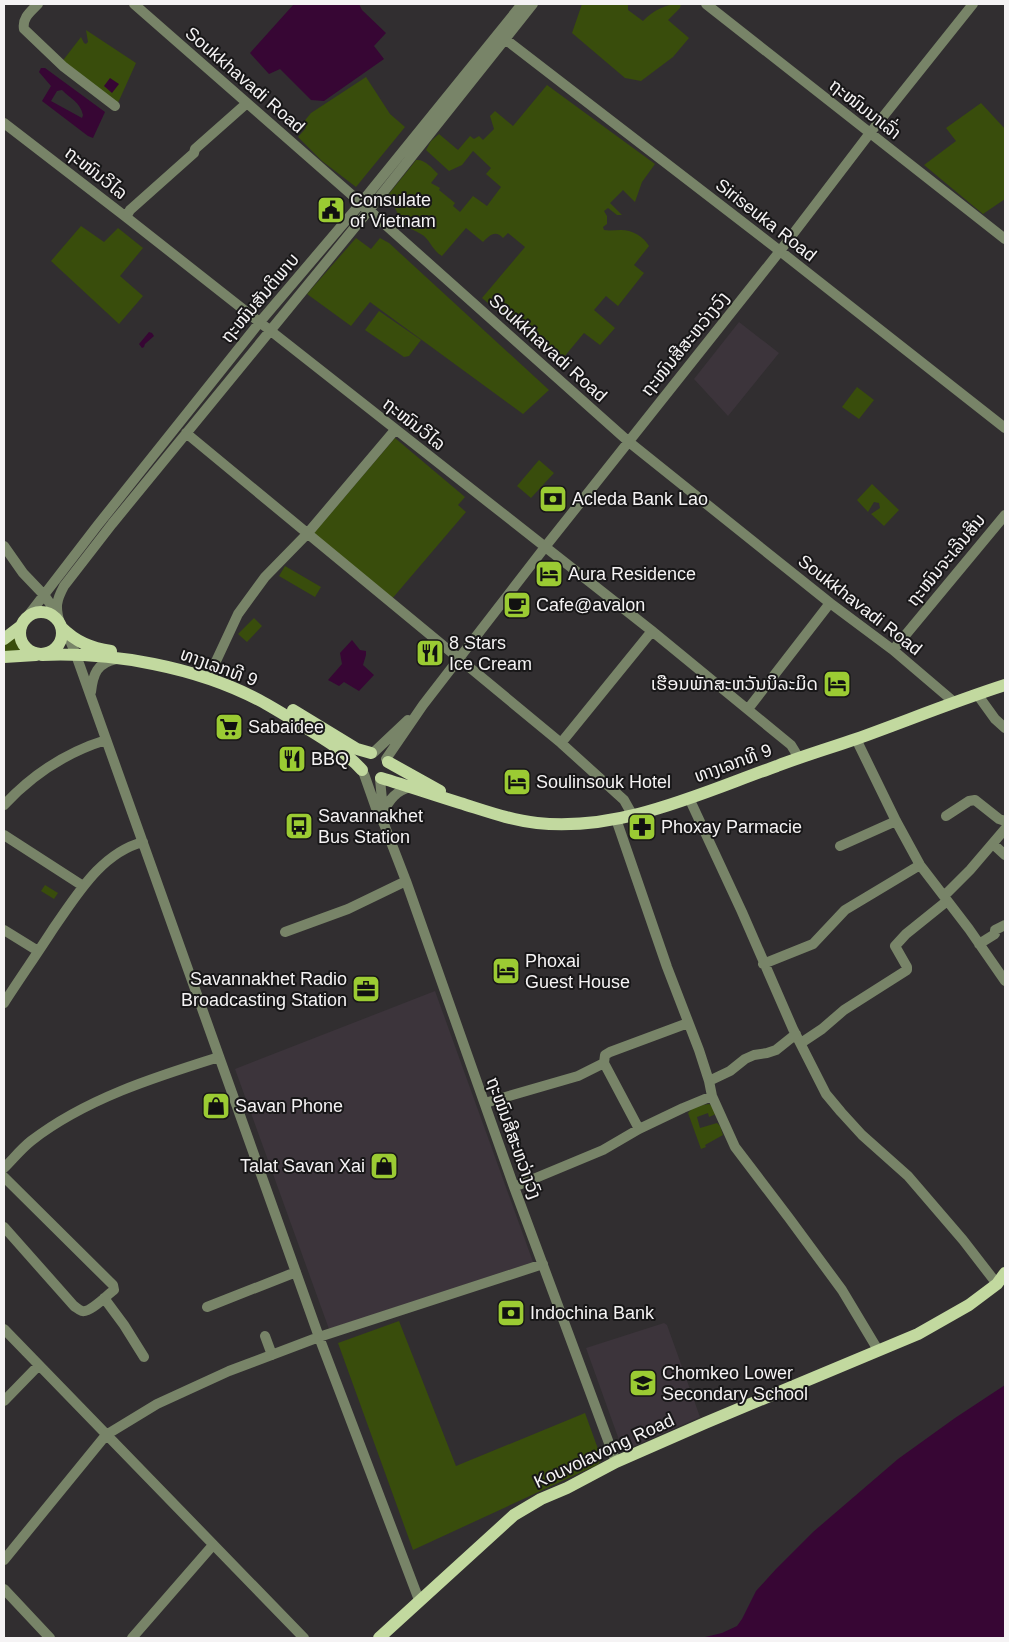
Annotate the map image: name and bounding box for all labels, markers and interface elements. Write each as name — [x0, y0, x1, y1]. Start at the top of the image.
street label: Soukkhavadi Road — [181, 23, 309, 137]
street label: ຖະໜົນນາເລົ່າ — [825, 73, 907, 143]
street label: ຖະໜົນວິໄລ — [61, 142, 131, 204]
street label: Siriseuka Road — [712, 175, 820, 265]
place label: Consulate of Vietnam — [350, 190, 436, 231]
public building icon: Consulate of Vietnam — [316, 195, 346, 225]
street label: ຖະໜົນສັນຕິພາບ — [217, 249, 303, 347]
street label: ຖະໜົນສີສະຫວ່າງວົງ — [637, 288, 733, 400]
street label: Soukkhavadi Road — [485, 290, 611, 406]
street label: ຖະໜົນວິໄລ — [379, 393, 449, 455]
bank icon: Acleda Bank Lao — [538, 484, 568, 514]
place label: Acleda Bank Lao — [572, 489, 708, 509]
street label: ຖະໜົນຈະເລີນສິນ — [903, 510, 989, 610]
street label: Soukkhavadi Road — [794, 551, 926, 659]
hotel icon: Aura Residence — [534, 559, 564, 589]
place label: Aura Residence — [568, 564, 696, 584]
cafe icon: Cafe@avalon — [502, 590, 532, 620]
place label: Cafe@avalon — [536, 595, 645, 615]
place label: 8 Stars Ice Cream — [449, 633, 532, 674]
restaurant icon: 8 Stars Ice Cream — [415, 638, 445, 668]
street label: ທາງເລກທີ 9 — [178, 644, 260, 690]
hotel icon: ເຮືອນພັກສະຫວັນນິລະມິດ — [822, 669, 852, 699]
place label: ເຮືອນພັກສະຫວັນນິລະມິດ — [651, 674, 818, 694]
supermarket icon: Sabaidee — [214, 712, 244, 742]
place label: Sabaidee — [248, 717, 324, 737]
street label: ທາງເລກທີ 9 — [692, 740, 774, 786]
restaurant icon: BBQ — [277, 744, 307, 774]
place label: BBQ — [311, 749, 349, 769]
hotel icon: Soulinsouk Hotel — [502, 767, 532, 797]
place label: Soulinsouk Hotel — [536, 772, 671, 792]
place label: Savannakhet Bus Station — [318, 806, 423, 847]
bus stop icon: Savannakhet Bus Station — [284, 811, 314, 841]
pharmacy icon: Phoxay Parmacie — [627, 812, 657, 842]
place label: Phoxay Parmacie — [661, 817, 802, 837]
place label: Phoxai Guest House — [525, 951, 630, 992]
hotel icon: Phoxai Guest House — [491, 956, 521, 986]
place label: Savannakhet Radio Broadcasting Station — [181, 969, 347, 1010]
office icon: Savannakhet Radio Broadcasting Station — [351, 974, 381, 1004]
street label: ຖະໜົນສີສະຫວ່າງວົງ — [483, 1074, 545, 1202]
shop icon: Savan Phone — [201, 1091, 231, 1121]
place label: Savan Phone — [235, 1096, 343, 1116]
shop icon: Talat Savan Xai — [369, 1151, 399, 1181]
place label: Talat Savan Xai — [240, 1156, 365, 1176]
bank icon: Indochina Bank — [496, 1298, 526, 1328]
place label: Indochina Bank — [530, 1303, 655, 1323]
place label: Chomkeo Lower Secondary School — [662, 1363, 808, 1404]
school or university icon: Chomkeo Lower Secondary School — [628, 1368, 658, 1398]
street label: Kouvolavong Road — [531, 1410, 677, 1492]

